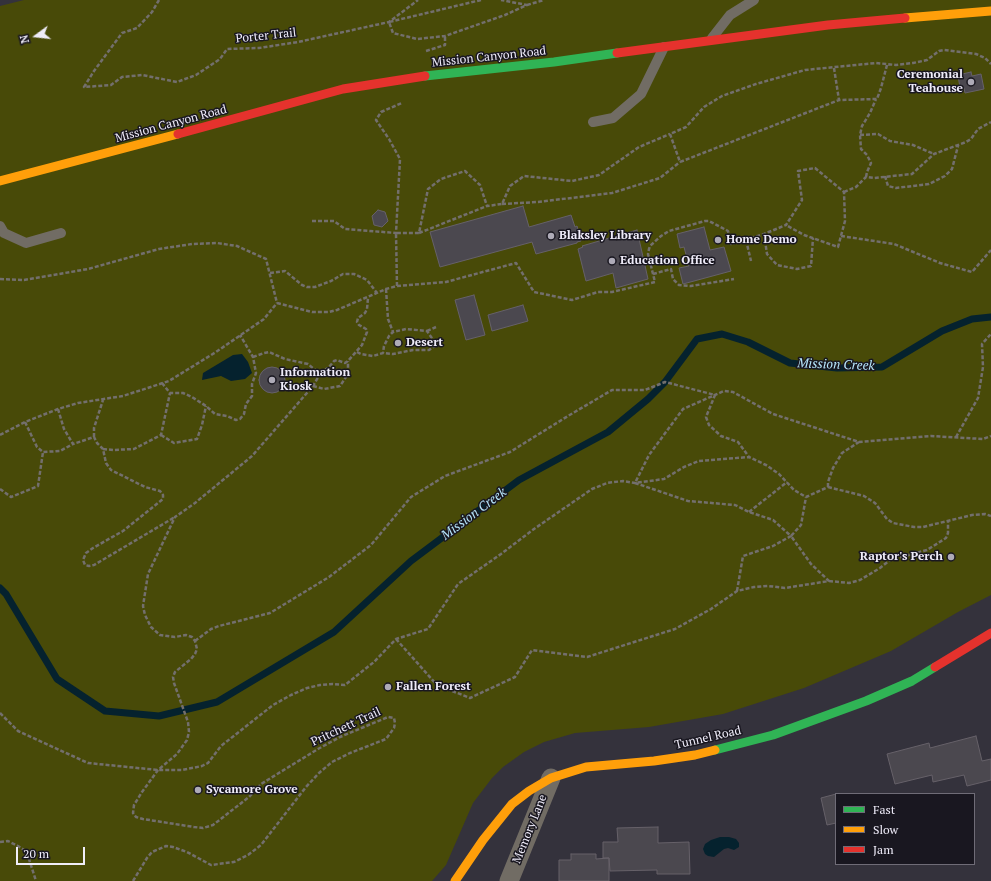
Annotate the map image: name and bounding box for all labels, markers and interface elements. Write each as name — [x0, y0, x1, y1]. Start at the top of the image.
north arrow — [16, 16, 56, 56]
street label: Porter Trail — [235, 26, 297, 46]
text: N — [17, 33, 32, 45]
street label: Mission Canyon Road — [431, 44, 547, 70]
place label: Ceremonial Teahouse — [897, 68, 963, 96]
marker: Ceremonial Teahouse — [966, 77, 976, 87]
street label: Mission Canyon Road — [114, 102, 228, 146]
place label: Blaksley Library — [559, 229, 651, 243]
marker: Blaksley Library — [546, 231, 556, 241]
place label: Home Demo — [726, 233, 797, 247]
marker: Home Demo — [713, 235, 723, 245]
place label: Education Office — [620, 254, 715, 268]
marker: Education Office — [607, 256, 617, 266]
place label: Desert — [406, 336, 443, 350]
marker: Desert — [393, 338, 403, 348]
water label: Mission Creek — [797, 356, 875, 374]
place label: Information Kiosk — [280, 366, 350, 394]
marker: Information Kiosk — [267, 375, 277, 385]
water label: Mission Creek — [438, 484, 510, 544]
place label: Raptor's Perch — [860, 550, 943, 564]
marker: Raptor's Perch — [946, 552, 956, 562]
place label: Fallen Forest — [396, 680, 471, 694]
marker: Fallen Forest — [383, 682, 393, 692]
street label: Pritchett Trail — [309, 705, 383, 749]
street label: Tunnel Road — [673, 723, 743, 753]
place label: Sycamore Grove — [206, 783, 298, 797]
marker: Sycamore Grove — [193, 785, 203, 795]
street label: Memory Lane — [510, 792, 550, 866]
legend — [835, 793, 975, 865]
text: Fast — [873, 802, 895, 817]
text: Slow — [873, 822, 898, 837]
scale bar — [18, 839, 87, 865]
text: Jam — [873, 842, 894, 857]
text: 20 m — [23, 846, 49, 861]

